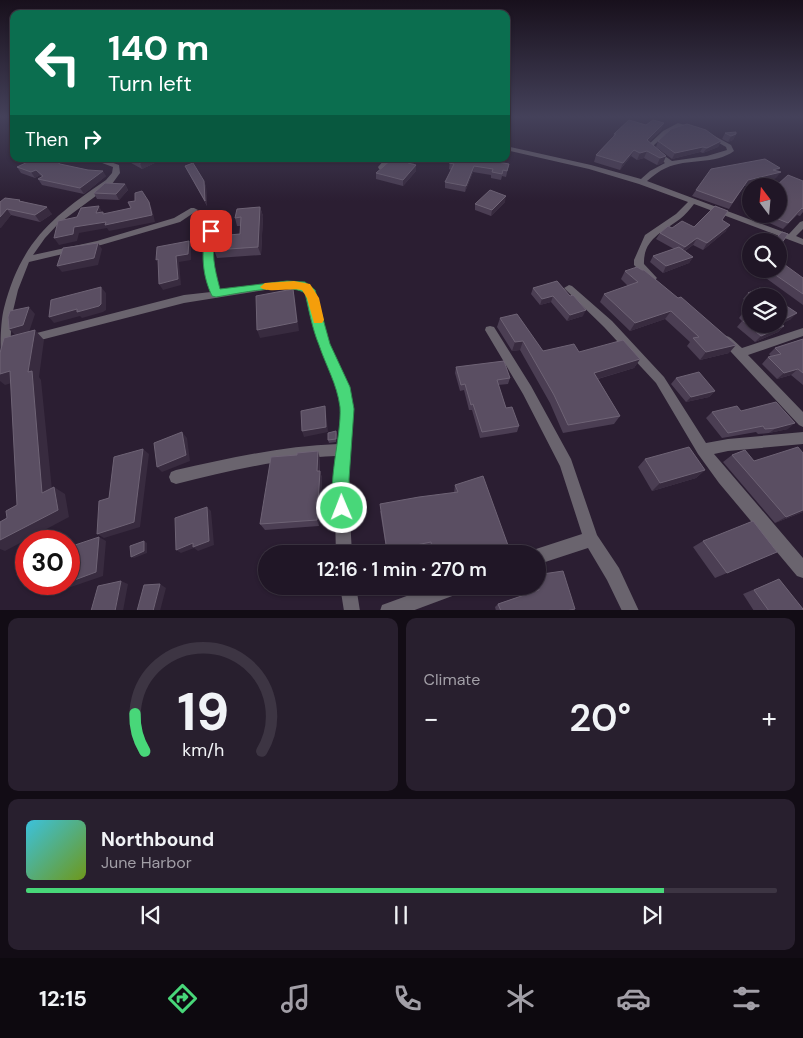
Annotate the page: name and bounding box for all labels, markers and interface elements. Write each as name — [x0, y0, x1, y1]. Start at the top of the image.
text: 140 m — [108, 25, 209, 71]
icon: left — [25, 30, 90, 95]
text: Turn left — [108, 69, 192, 98]
icon: right — [78, 125, 106, 153]
text: Then — [25, 127, 68, 152]
north arrow — [742, 178, 788, 222]
map controls — [742, 178, 787, 333]
pin — [190, 210, 232, 252]
icon: arrive — [197, 217, 225, 245]
button: search — [742, 233, 787, 278]
button: layers — [742, 288, 787, 333]
position arrow — [315, 481, 367, 533]
speed limit sign: 30 — [15, 530, 80, 595]
text: 12:16 · 1 min · 270 m — [317, 557, 487, 582]
text: Climate — [424, 669, 480, 690]
text: 19 — [177, 678, 229, 746]
text: 20° — [569, 693, 631, 743]
text: − — [424, 700, 439, 737]
text: + — [762, 700, 777, 737]
text: km/h — [182, 738, 224, 762]
text: Northbound — [101, 827, 214, 852]
text: June Harbor — [101, 852, 192, 873]
icon: previous — [137, 901, 165, 929]
icon: pause — [387, 901, 415, 929]
icon: next — [638, 901, 666, 929]
icon: directions — [165, 981, 200, 1016]
icon: music — [278, 981, 313, 1016]
icon: phone — [390, 981, 425, 1016]
icon: climate — [503, 981, 538, 1016]
icon: car — [616, 981, 651, 1016]
icon: filters — [729, 981, 764, 1016]
text: 12:15 — [39, 984, 87, 1013]

